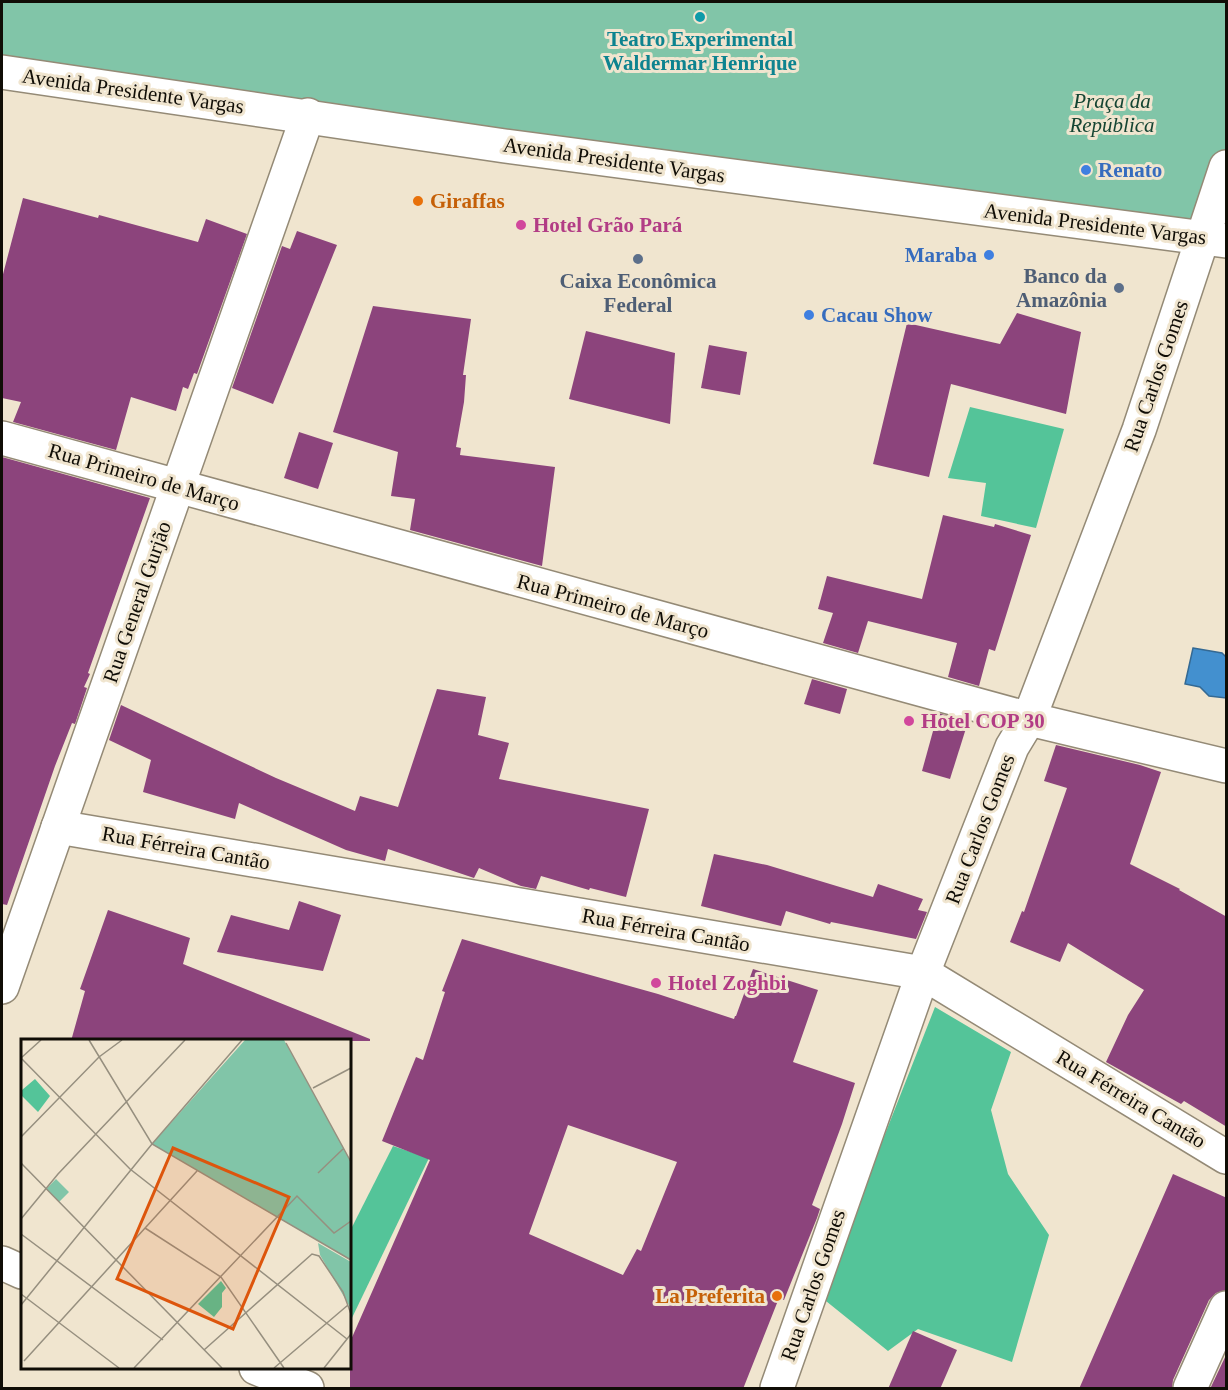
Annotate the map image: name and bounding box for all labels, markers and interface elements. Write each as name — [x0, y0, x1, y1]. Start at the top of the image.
marker: Teatro Experimental Waldermar Henrique — [693, 10, 707, 24]
place label: Teatro Experimental Waldermar Henrique — [603, 27, 797, 75]
street label: Avenida Presidente Vargas — [20, 64, 246, 118]
park label: Praça da República — [1068, 89, 1155, 137]
street label: Avenida Presidente Vargas — [501, 133, 727, 187]
place label: Renato — [1098, 158, 1162, 182]
marker: Renato — [1079, 163, 1093, 177]
place label: Giraffas — [430, 189, 505, 213]
marker: Giraffas — [411, 194, 425, 208]
street label: Avenida Presidente Vargas — [982, 198, 1208, 250]
place label: Hotel Grão Pará — [533, 213, 683, 237]
marker: Hotel Grão Pará — [514, 218, 528, 232]
place label: Maraba — [905, 243, 977, 267]
marker: Maraba — [982, 248, 996, 262]
marker: Caixa Econômica Federal — [631, 252, 645, 266]
place label: Banco da Amazônia — [1016, 264, 1107, 312]
place label: Caixa Econômica Federal — [560, 269, 717, 317]
marker: Banco da Amazônia — [1112, 281, 1126, 295]
street label: Rua Carlos Gomes — [1119, 297, 1193, 455]
place label: Cacau Show — [821, 303, 933, 327]
marker: Cacau Show — [802, 308, 816, 322]
street label: Rua Primeiro de Março — [46, 438, 242, 516]
street label: Rua General Gurjão — [98, 518, 176, 686]
street label: Rua Primeiro de Março — [514, 569, 712, 643]
place label: Hotel COP 30 — [921, 709, 1045, 733]
marker: Hotel COP 30 — [902, 714, 916, 728]
street label: Rua Carlos Gomes — [940, 751, 1020, 907]
street label: Rua Férreira Cantão — [100, 821, 272, 875]
street label: Rua Férreira Cantão — [580, 903, 752, 957]
place label: Hotel Zoghbi — [668, 971, 787, 995]
marker: Hotel Zoghbi — [649, 976, 663, 990]
inset map — [21, 1039, 351, 1369]
street label: Rua Férreira Cantão — [1052, 1045, 1210, 1153]
street label: Rua Carlos Gomes — [776, 1206, 850, 1364]
place label: La Preferita — [655, 1284, 765, 1308]
marker: La Preferita — [770, 1289, 784, 1303]

